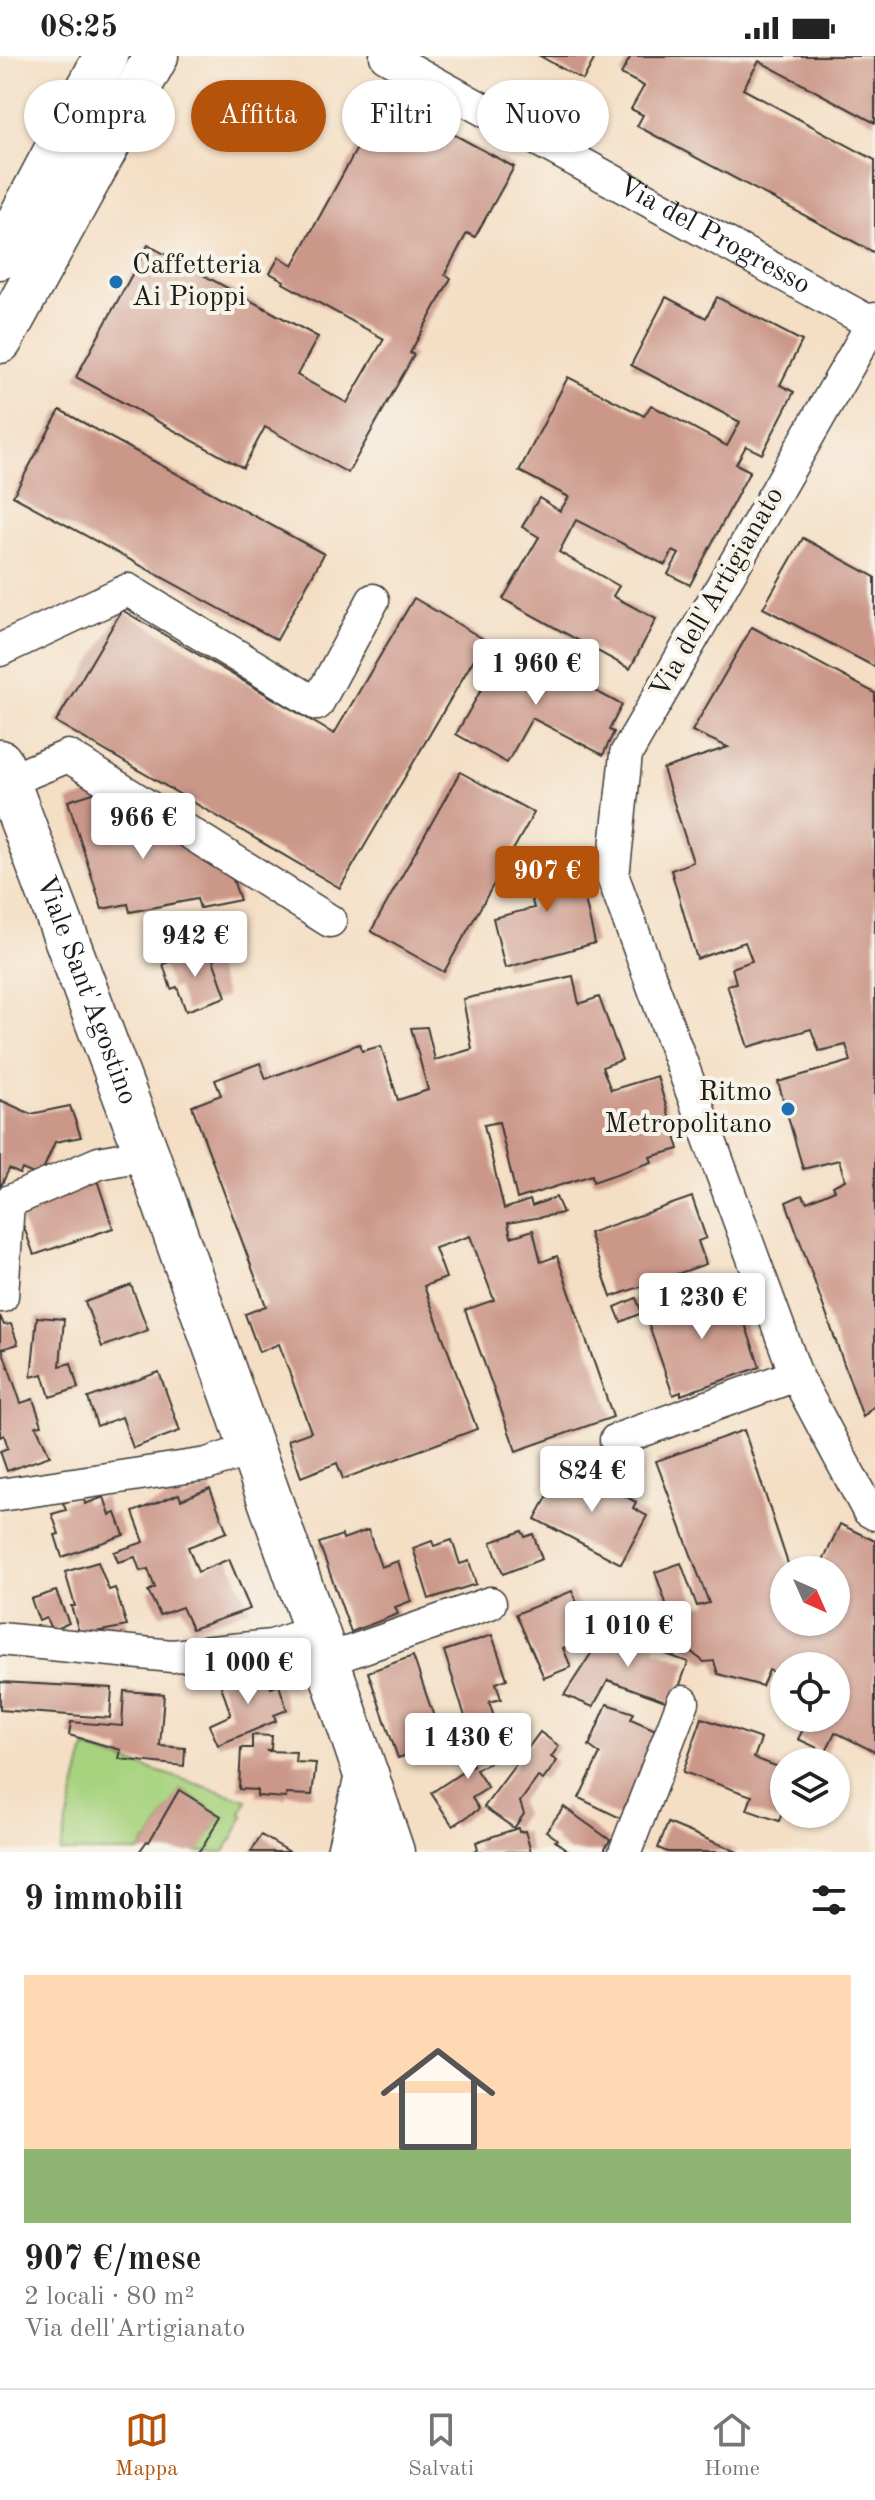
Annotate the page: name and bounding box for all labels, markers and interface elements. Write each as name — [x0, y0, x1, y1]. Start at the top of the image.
text: 08:25 — [40, 13, 118, 43]
chip: Compra — [24, 80, 175, 152]
chip: Affitta — [191, 80, 326, 152]
chip: Filtri — [342, 80, 461, 152]
chip: Nuovo — [477, 80, 609, 152]
street label: Via del Progresso — [613, 172, 814, 300]
place label: Caffetteria Ai Pioppi — [132, 252, 261, 312]
marker: Caffetteria Ai Pioppi — [107, 273, 125, 291]
street label: Via dell'Artigianato — [646, 483, 790, 703]
pin: 1 960 € — [462, 639, 610, 707]
text: 1 960 € — [491, 652, 581, 678]
pin: 966 € — [87, 793, 199, 861]
text: 966 € — [109, 806, 177, 832]
pin: 907 € — [491, 846, 603, 914]
text: 907 € — [513, 859, 581, 885]
street label: Viale Sant'Agostino — [30, 872, 141, 1109]
pin: 942 € — [139, 911, 251, 979]
text: 942 € — [161, 924, 229, 950]
place label: Ritmo Metropolitano — [604, 1079, 772, 1139]
marker: Ritmo Metropolitano — [779, 1100, 797, 1118]
pin: 1 230 € — [628, 1273, 776, 1341]
text: 1 230 € — [657, 1286, 747, 1312]
pin: 824 € — [536, 1446, 648, 1514]
text: 824 € — [558, 1459, 626, 1485]
north arrow — [770, 1556, 850, 1636]
map controls — [770, 1556, 850, 1828]
pin: 1 010 € — [554, 1601, 702, 1669]
text: 1 010 € — [583, 1614, 673, 1640]
pin: 1 000 € — [174, 1638, 322, 1706]
text: 1 000 € — [203, 1651, 293, 1677]
button: locate — [770, 1652, 850, 1732]
pin: 1 430 € — [394, 1713, 542, 1781]
text: 1 430 € — [423, 1726, 513, 1752]
button: layers — [770, 1748, 850, 1828]
icon: filters — [807, 1878, 851, 1922]
text: 9 immobili — [24, 1883, 183, 1917]
icon: home — [366, 2027, 510, 2171]
text: 907 €/mese — [24, 2243, 202, 2277]
text: 2 locali · 80 m² — [24, 2284, 194, 2310]
text: Via dell'Artigianato — [24, 2316, 245, 2342]
tab: Mappa — [115, 2408, 178, 2483]
tab: Salvati — [408, 2408, 474, 2483]
tab: Home — [704, 2408, 760, 2483]

